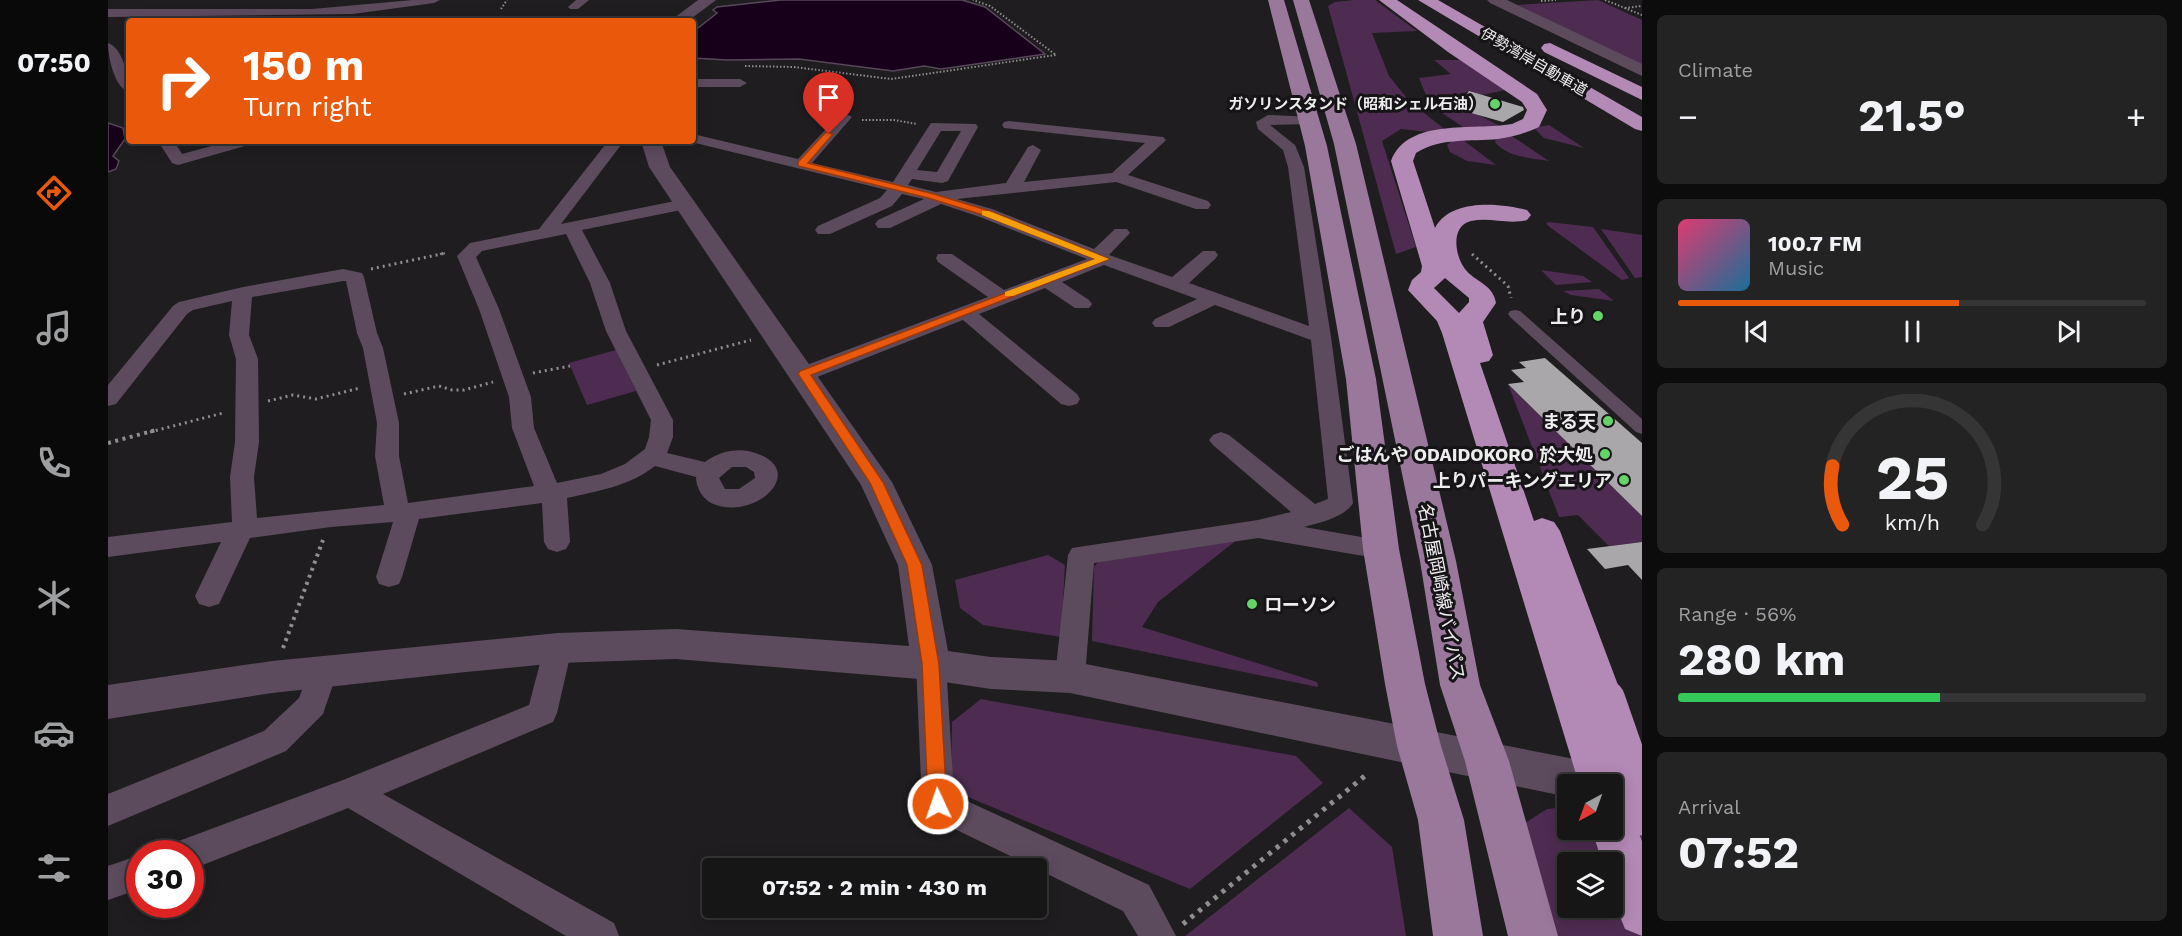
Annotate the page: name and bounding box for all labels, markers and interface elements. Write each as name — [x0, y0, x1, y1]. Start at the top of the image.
street label: 伊勢湾岸自動車道 — [1478, 24, 1590, 100]
text: 150 m — [243, 41, 364, 90]
icon: right — [144, 42, 222, 120]
text: 07:50 — [17, 47, 91, 79]
text: Climate — [1678, 58, 1753, 82]
pin — [803, 72, 854, 134]
icon: arrive — [812, 81, 845, 114]
text: 21.5° — [1858, 89, 1966, 142]
text: Turn right — [243, 91, 372, 123]
place label: ガソリンスタンド（昭和シェル石油） — [1228, 95, 1483, 113]
marker: ガソリンスタンド（昭和シェル石油） — [1488, 97, 1502, 111]
text: − — [1678, 97, 1698, 136]
text: + — [2126, 97, 2146, 136]
icon: directions — [33, 172, 75, 214]
text: 100.7 FM — [1768, 231, 1862, 256]
text: Music — [1768, 256, 1824, 280]
place label: 上り — [1550, 306, 1586, 327]
icon: music — [33, 307, 75, 349]
marker: 上り — [1591, 309, 1605, 323]
icon: previous — [1740, 315, 1773, 348]
icon: pause — [1896, 315, 1929, 348]
icon: next — [2052, 315, 2085, 348]
place label: まる天 — [1542, 411, 1596, 432]
marker: まる天 — [1601, 414, 1615, 428]
text: 25 — [1875, 441, 1949, 514]
icon: phone — [33, 442, 75, 484]
place label: ごはんや ODAIDOKORO 於大処 — [1337, 444, 1593, 465]
marker: ごはんや ODAIDOKORO 於大処 — [1598, 447, 1612, 461]
place label: 上りパーキングエリア — [1433, 470, 1612, 491]
marker: 上りパーキングエリア — [1617, 473, 1631, 487]
street label: 名古屋岡崎線バイパス — [1415, 502, 1469, 682]
text: km/h — [1884, 510, 1940, 535]
icon: climate — [33, 577, 75, 619]
place label: ローソン — [1264, 594, 1336, 615]
marker: ローソン — [1245, 597, 1259, 611]
text: Range · 56% — [1678, 602, 1796, 626]
text: 280 km — [1678, 633, 1845, 686]
icon: car — [33, 712, 75, 754]
position arrow — [906, 772, 970, 836]
north arrow — [1557, 774, 1623, 840]
map controls — [1557, 774, 1623, 918]
text: Arrival — [1678, 795, 1740, 819]
text: 07:52 — [1678, 826, 1799, 879]
speed limit sign: 30 — [126, 840, 204, 918]
icon: filters — [33, 847, 75, 889]
button: layers — [1557, 852, 1623, 918]
text: 07:52 · 2 min · 430 m — [762, 875, 987, 900]

